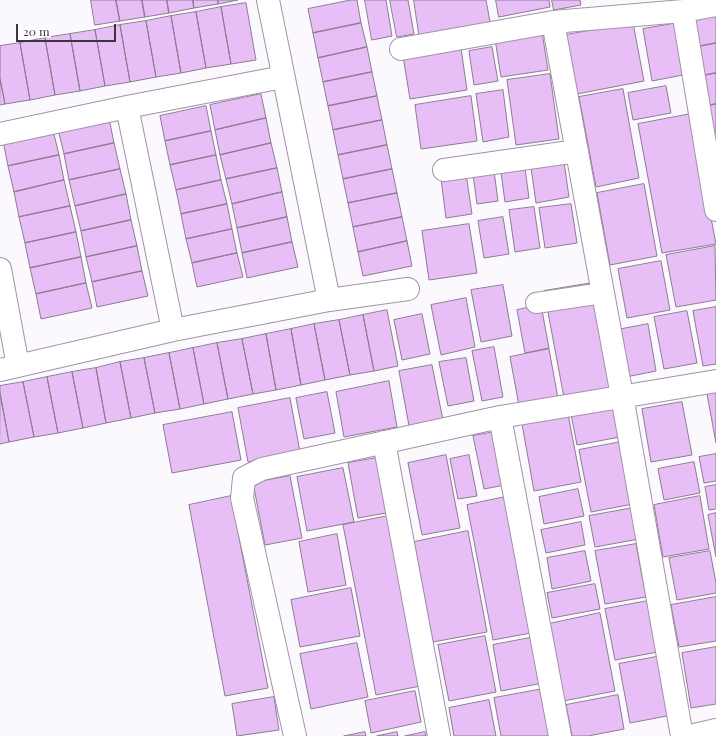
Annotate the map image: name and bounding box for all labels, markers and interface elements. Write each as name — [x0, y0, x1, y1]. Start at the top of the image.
scale bar — [18, 16, 118, 42]
text: 20 m — [23, 23, 50, 39]

